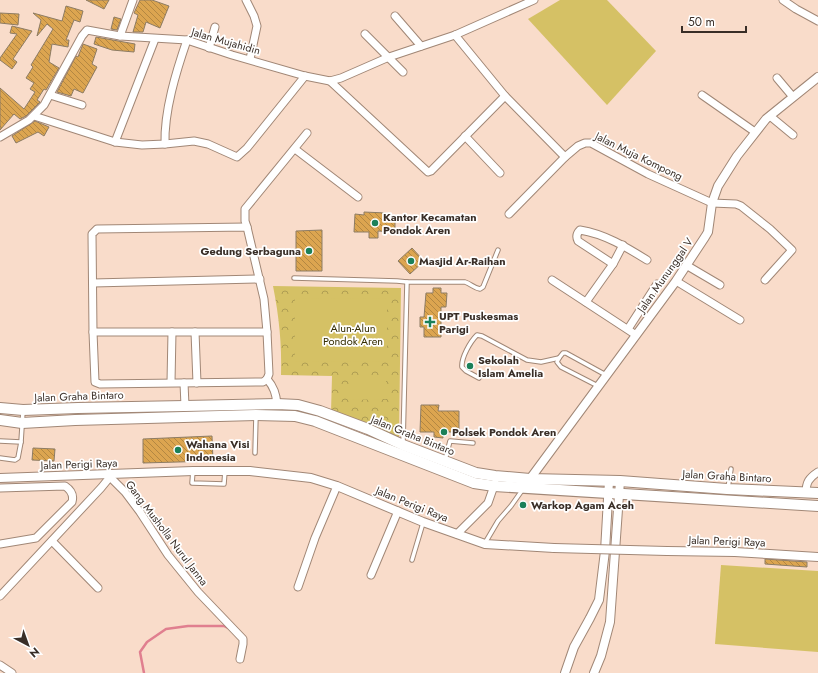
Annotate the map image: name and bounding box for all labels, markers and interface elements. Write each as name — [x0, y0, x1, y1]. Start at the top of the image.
scale bar — [682, 8, 746, 34]
text: 50 m — [688, 13, 715, 31]
street label: Jalan Mujahidin — [188, 23, 262, 58]
street label: Jalan Muja Kompong — [591, 127, 685, 184]
place label: Kantor Kecamatan Pondok Aren — [383, 209, 476, 238]
marker: Kantor Kecamatan Pondok Aren — [370, 218, 380, 228]
street label: Jalan Mununggal V — [632, 234, 697, 317]
place label: Gedung Serbaguna — [201, 243, 301, 259]
marker: Gedung Serbaguna — [304, 246, 314, 256]
place label: Masjid Ar-Raihan — [419, 253, 506, 269]
marker: Masjid Ar-Raihan — [406, 256, 416, 266]
place label: UPT Puskesmas Parigi — [439, 308, 518, 337]
marker: UPT Puskesmas Parigi — [424, 316, 436, 328]
park label: Alun-Alun Pondok Aren — [323, 320, 383, 349]
place label: Sekolah Islam Amelia — [478, 352, 543, 381]
marker: Sekolah Islam Amelia — [465, 361, 475, 371]
street label: Jalan Graha Bintaro — [32, 386, 124, 406]
street label: Jalan Graha Bintaro — [367, 410, 457, 459]
place label: Polsek Pondok Aren — [452, 424, 556, 440]
marker: Polsek Pondok Aren — [439, 427, 449, 437]
place label: Wahana Visi Indonesia — [186, 436, 249, 465]
marker: Wahana Visi Indonesia — [173, 445, 183, 455]
street label: Jalan Perigi Raya — [38, 455, 118, 473]
street label: Jalan Graha Bintaro — [680, 466, 772, 486]
street label: Gang Musholla Nurul Janna — [122, 477, 212, 589]
street label: Jalan Perigi Raya — [372, 481, 451, 526]
place label: Warkop Agam Aceh — [531, 497, 634, 513]
marker: Warkop Agam Aceh — [518, 500, 528, 510]
street label: Jalan Perigi Raya — [686, 532, 766, 550]
north arrow — [8, 625, 48, 665]
text: N — [26, 644, 43, 661]

